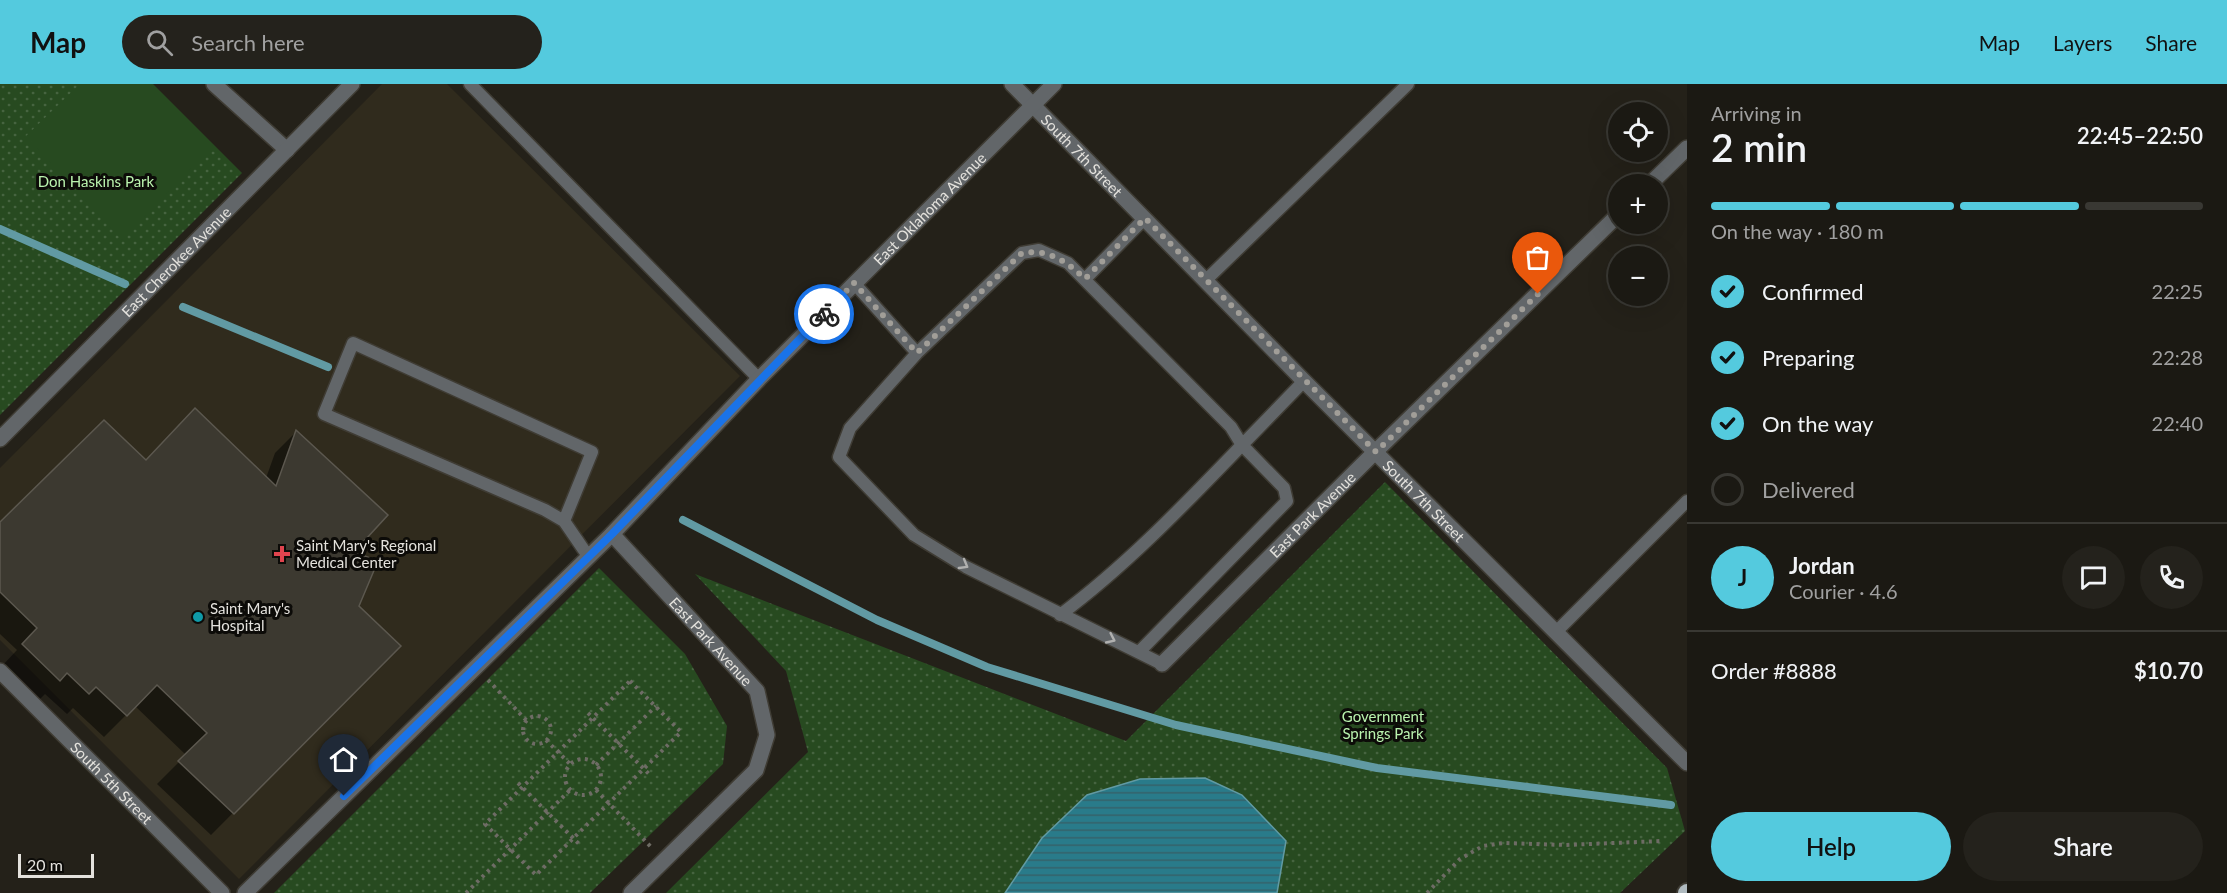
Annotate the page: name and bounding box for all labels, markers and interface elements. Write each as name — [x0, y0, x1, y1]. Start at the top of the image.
search box — [122, 15, 542, 69]
text: Map — [30, 25, 86, 59]
icon: search — [143, 26, 176, 59]
text: Search here — [191, 29, 305, 56]
text: Map — [1979, 30, 2020, 55]
text: Layers — [2053, 30, 2112, 55]
text: Share — [2145, 30, 2197, 55]
text: Arriving in — [1711, 101, 1802, 125]
map controls — [1608, 102, 1668, 306]
button: locate — [1608, 102, 1668, 162]
street label: South 7th Street — [1038, 110, 1127, 201]
text: 22:45–22:50 — [2077, 122, 2203, 149]
text: 2 min — [1711, 124, 1807, 170]
street label: East Oklahoma Avenue — [869, 148, 990, 269]
park label: Don Haskins Park — [38, 172, 155, 190]
button: + — [1608, 174, 1668, 234]
street label: East Cherokee Avenue — [118, 203, 235, 320]
text: On the way · 180 m — [1711, 219, 1884, 243]
pin — [1512, 232, 1563, 294]
icon: bag — [1521, 241, 1554, 274]
button: − — [1608, 246, 1668, 306]
icon: check — [1711, 275, 1744, 308]
text: Confirmed — [1762, 278, 1864, 305]
text: 22:25 — [2152, 279, 2203, 303]
courier — [794, 284, 854, 344]
icon: bike — [808, 298, 841, 331]
icon: check — [1711, 341, 1744, 374]
text: Preparing — [1762, 344, 1854, 371]
text: 22:28 — [2152, 345, 2203, 369]
icon: check — [1711, 407, 1744, 440]
text: On the way — [1762, 410, 1873, 437]
text: 22:40 — [2152, 411, 2203, 435]
street label: South 7th Street — [1379, 456, 1469, 546]
street label: East Park Avenue — [1265, 468, 1359, 561]
text: Delivered — [1762, 476, 1855, 503]
place label: Saint Mary's Regional Medical Center — [296, 536, 436, 571]
marker: Saint Mary's Regional Medical Center — [273, 545, 291, 563]
button: chat — [2062, 546, 2125, 609]
button: phone — [2140, 546, 2203, 609]
text: Jordan — [1789, 552, 1855, 579]
one-way arrow — [958, 558, 968, 570]
text: J — [1738, 564, 1747, 591]
text: Courier · 4.6 — [1789, 579, 1898, 603]
street label: East Park Avenue — [666, 593, 756, 689]
place label: Saint Mary's Hospital — [210, 599, 290, 634]
marker: Saint Mary's Hospital — [191, 610, 205, 624]
one-way arrow — [1105, 632, 1116, 644]
text: Order #8888 — [1711, 657, 1837, 684]
text: $10.70 — [2134, 657, 2203, 684]
park label: Government Springs Park — [1342, 707, 1425, 742]
pin — [318, 734, 369, 796]
street label: South 5th Street — [67, 738, 157, 828]
icon: home — [327, 743, 360, 776]
button: Help — [1711, 812, 1951, 881]
button: Share — [1963, 812, 2203, 881]
scale bar — [18, 851, 94, 878]
text: 20 m — [27, 855, 63, 874]

